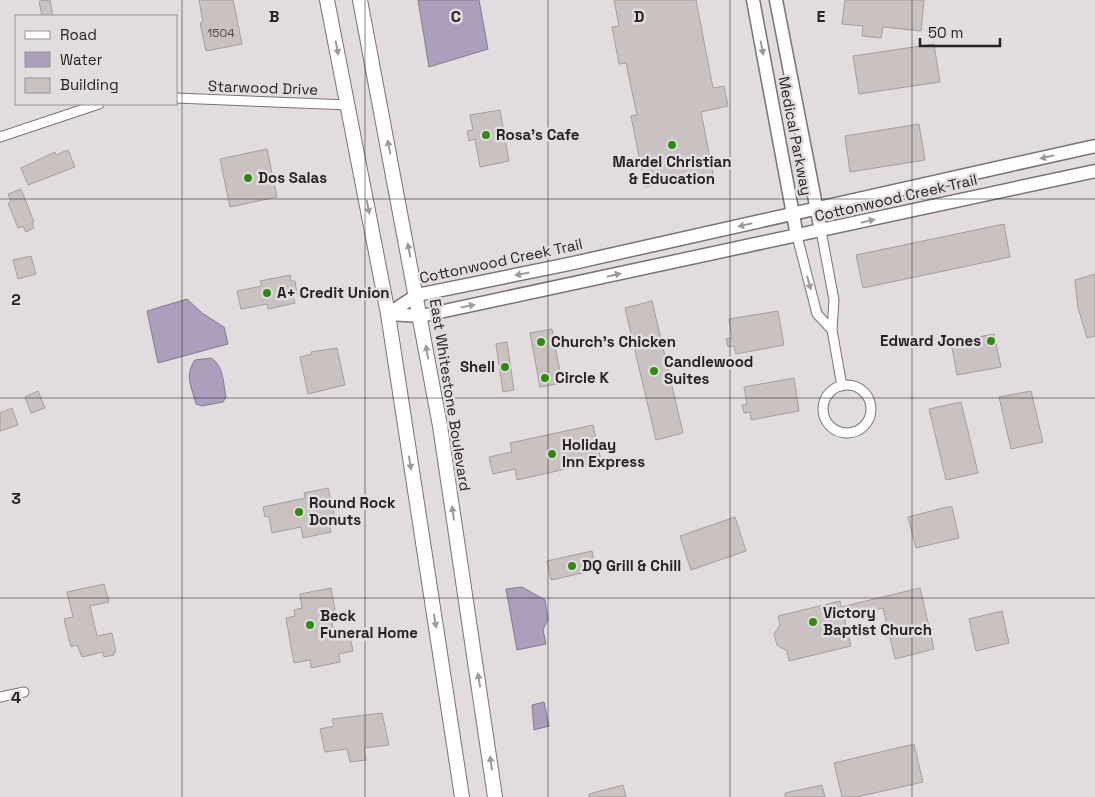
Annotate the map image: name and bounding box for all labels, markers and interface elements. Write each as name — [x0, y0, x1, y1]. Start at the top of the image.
text: B — [269, 6, 279, 27]
text: C — [451, 6, 461, 27]
text: D — [634, 6, 644, 27]
text: E — [817, 6, 826, 27]
legend — [15, 15, 178, 105]
scale bar — [920, 15, 1000, 47]
text: 50 m — [928, 23, 963, 42]
text: Road — [60, 25, 97, 44]
house number: 1504 — [207, 25, 235, 41]
one-way arrow — [333, 40, 341, 55]
one-way arrow — [758, 40, 766, 56]
text: Water — [60, 50, 103, 69]
text: Building — [60, 75, 119, 94]
street label: Medical Parkway — [775, 75, 816, 197]
street label: Starwood Drive — [208, 76, 319, 99]
place label: Rosa's Cafe — [496, 125, 580, 144]
marker: Rosa's Cafe — [480, 129, 492, 141]
one-way arrow — [385, 139, 393, 155]
marker: Mardel Christian & Education — [666, 139, 678, 151]
place label: Mardel Christian & Education — [613, 152, 731, 188]
one-way arrow — [1040, 153, 1055, 161]
place label: Dos Salas — [258, 168, 327, 187]
street label: Cottonwood Creek Trail — [813, 170, 979, 225]
marker: Dos Salas — [242, 172, 254, 184]
one-way arrow — [364, 200, 372, 215]
one-way arrow — [861, 217, 876, 225]
one-way arrow — [738, 221, 753, 229]
street label: Cottonwood Creek Trail — [418, 234, 584, 287]
one-way arrow — [404, 242, 412, 258]
one-way arrow — [513, 270, 529, 278]
one-way arrow — [607, 271, 622, 279]
one-way arrow — [806, 276, 814, 291]
place label: A+ Credit Union — [277, 283, 390, 302]
marker: A+ Credit Union — [261, 287, 273, 299]
text: 2 — [11, 289, 21, 310]
street label: East Whitestone Boulevard — [426, 297, 475, 493]
one-way arrow — [461, 302, 476, 310]
place label: Edward Jones — [880, 331, 981, 350]
place label: Church's Chicken — [551, 332, 676, 351]
marker: Edward Jones — [985, 335, 997, 347]
marker: Church's Chicken — [535, 336, 547, 348]
one-way arrow — [423, 344, 431, 360]
place label: Candlewood Suites — [664, 352, 753, 388]
place label: Shell — [460, 357, 495, 376]
marker: Shell — [499, 361, 511, 373]
marker: Candlewood Suites — [648, 365, 660, 377]
place label: Circle K — [555, 368, 610, 387]
marker: Circle K — [539, 372, 551, 384]
place label: Holiday Inn Express — [562, 435, 645, 471]
marker: Holiday Inn Express — [546, 448, 558, 460]
one-way arrow — [406, 455, 414, 471]
text: 3 — [11, 488, 21, 509]
place label: Round Rock Donuts — [309, 493, 396, 529]
one-way arrow — [449, 504, 457, 520]
marker: Round Rock Donuts — [293, 506, 305, 518]
place label: DQ Grill & Chill — [582, 556, 681, 575]
marker: DQ Grill & Chill — [566, 560, 578, 572]
place label: Victory Baptist Church — [823, 603, 932, 639]
place label: Beck Funeral Home — [320, 606, 418, 642]
one-way arrow — [431, 613, 439, 629]
marker: Victory Baptist Church — [807, 616, 819, 628]
marker: Beck Funeral Home — [304, 619, 316, 631]
one-way arrow — [474, 672, 482, 688]
text: 4 — [11, 687, 21, 708]
one-way arrow — [486, 754, 494, 770]

